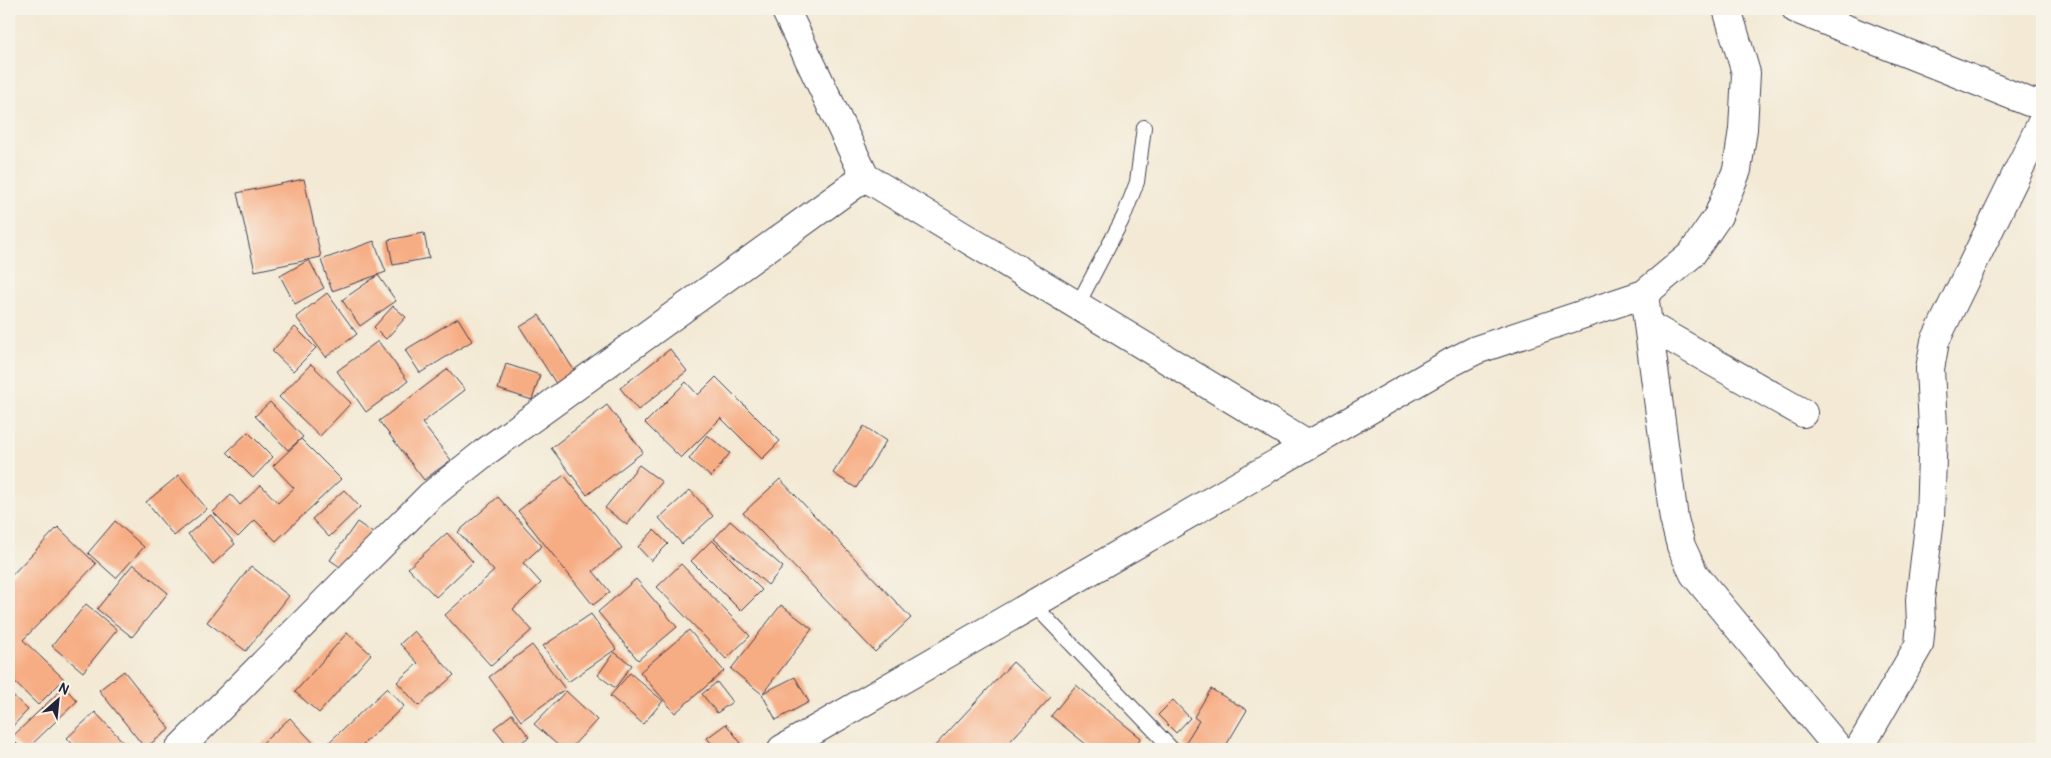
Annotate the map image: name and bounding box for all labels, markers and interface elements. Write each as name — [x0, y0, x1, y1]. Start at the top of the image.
north arrow — [32, 676, 82, 726]
text: N — [56, 679, 72, 699]

